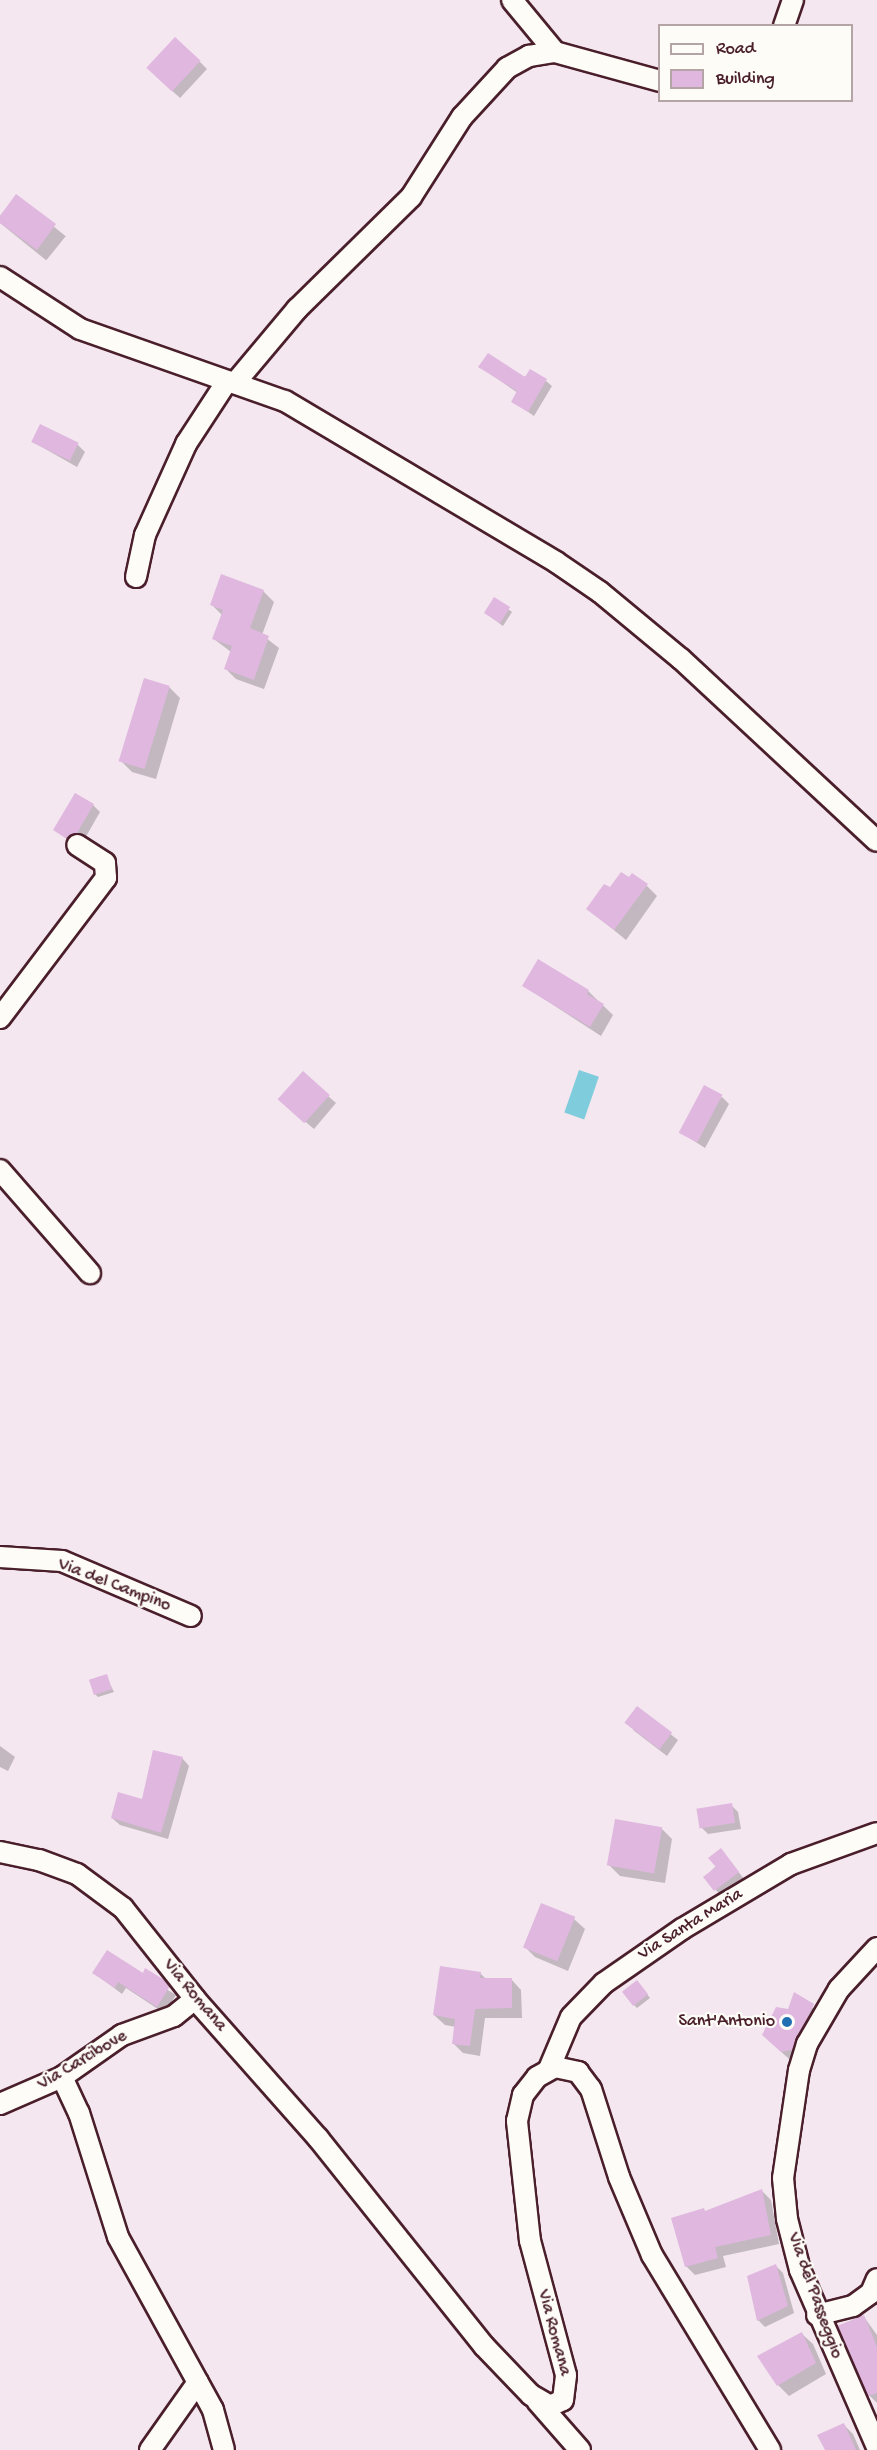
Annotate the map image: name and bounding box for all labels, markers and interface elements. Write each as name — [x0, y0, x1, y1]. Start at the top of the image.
legend — [658, 24, 853, 102]
text: Road — [716, 39, 755, 60]
text: Building — [716, 69, 775, 90]
street label: Via del Campino — [54, 1555, 174, 1617]
street label: Via Santa Maria — [635, 1884, 747, 1966]
street label: Via Romana — [157, 1955, 231, 2037]
place label: Sant'Antonio — [679, 2011, 775, 2033]
marker: Sant'Antonio — [780, 2015, 794, 2029]
street label: Via Carcibove — [34, 2026, 132, 2096]
street label: Via del Passeggio — [781, 2230, 847, 2362]
street label: Via Romana — [531, 2288, 575, 2378]

